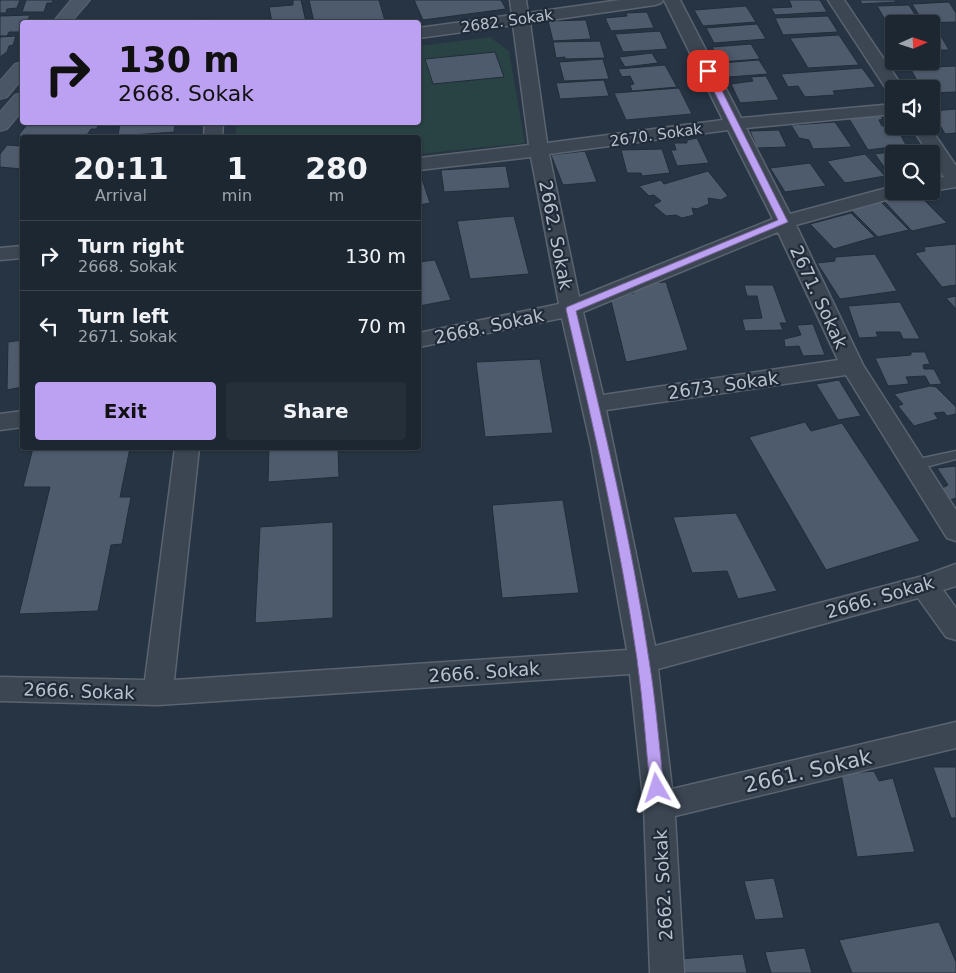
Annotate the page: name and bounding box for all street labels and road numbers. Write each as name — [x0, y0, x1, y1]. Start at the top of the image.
street label: 2682. Sokak — [460, 6, 554, 36]
street label: 2670. Sokak — [609, 120, 703, 150]
street label: 2662. Sokak — [535, 178, 577, 292]
street label: 2671. Sokak — [786, 242, 852, 352]
street label: 2668. Sokak — [432, 304, 546, 348]
street label: 2673. Sokak — [666, 367, 780, 403]
street label: 2666. Sokak — [824, 571, 937, 622]
street label: 2666. Sokak — [428, 658, 541, 686]
street label: 2666. Sokak — [23, 679, 136, 703]
street label: 2661. Sokak — [742, 745, 875, 797]
street label: 2662. Sokak — [650, 828, 676, 941]

